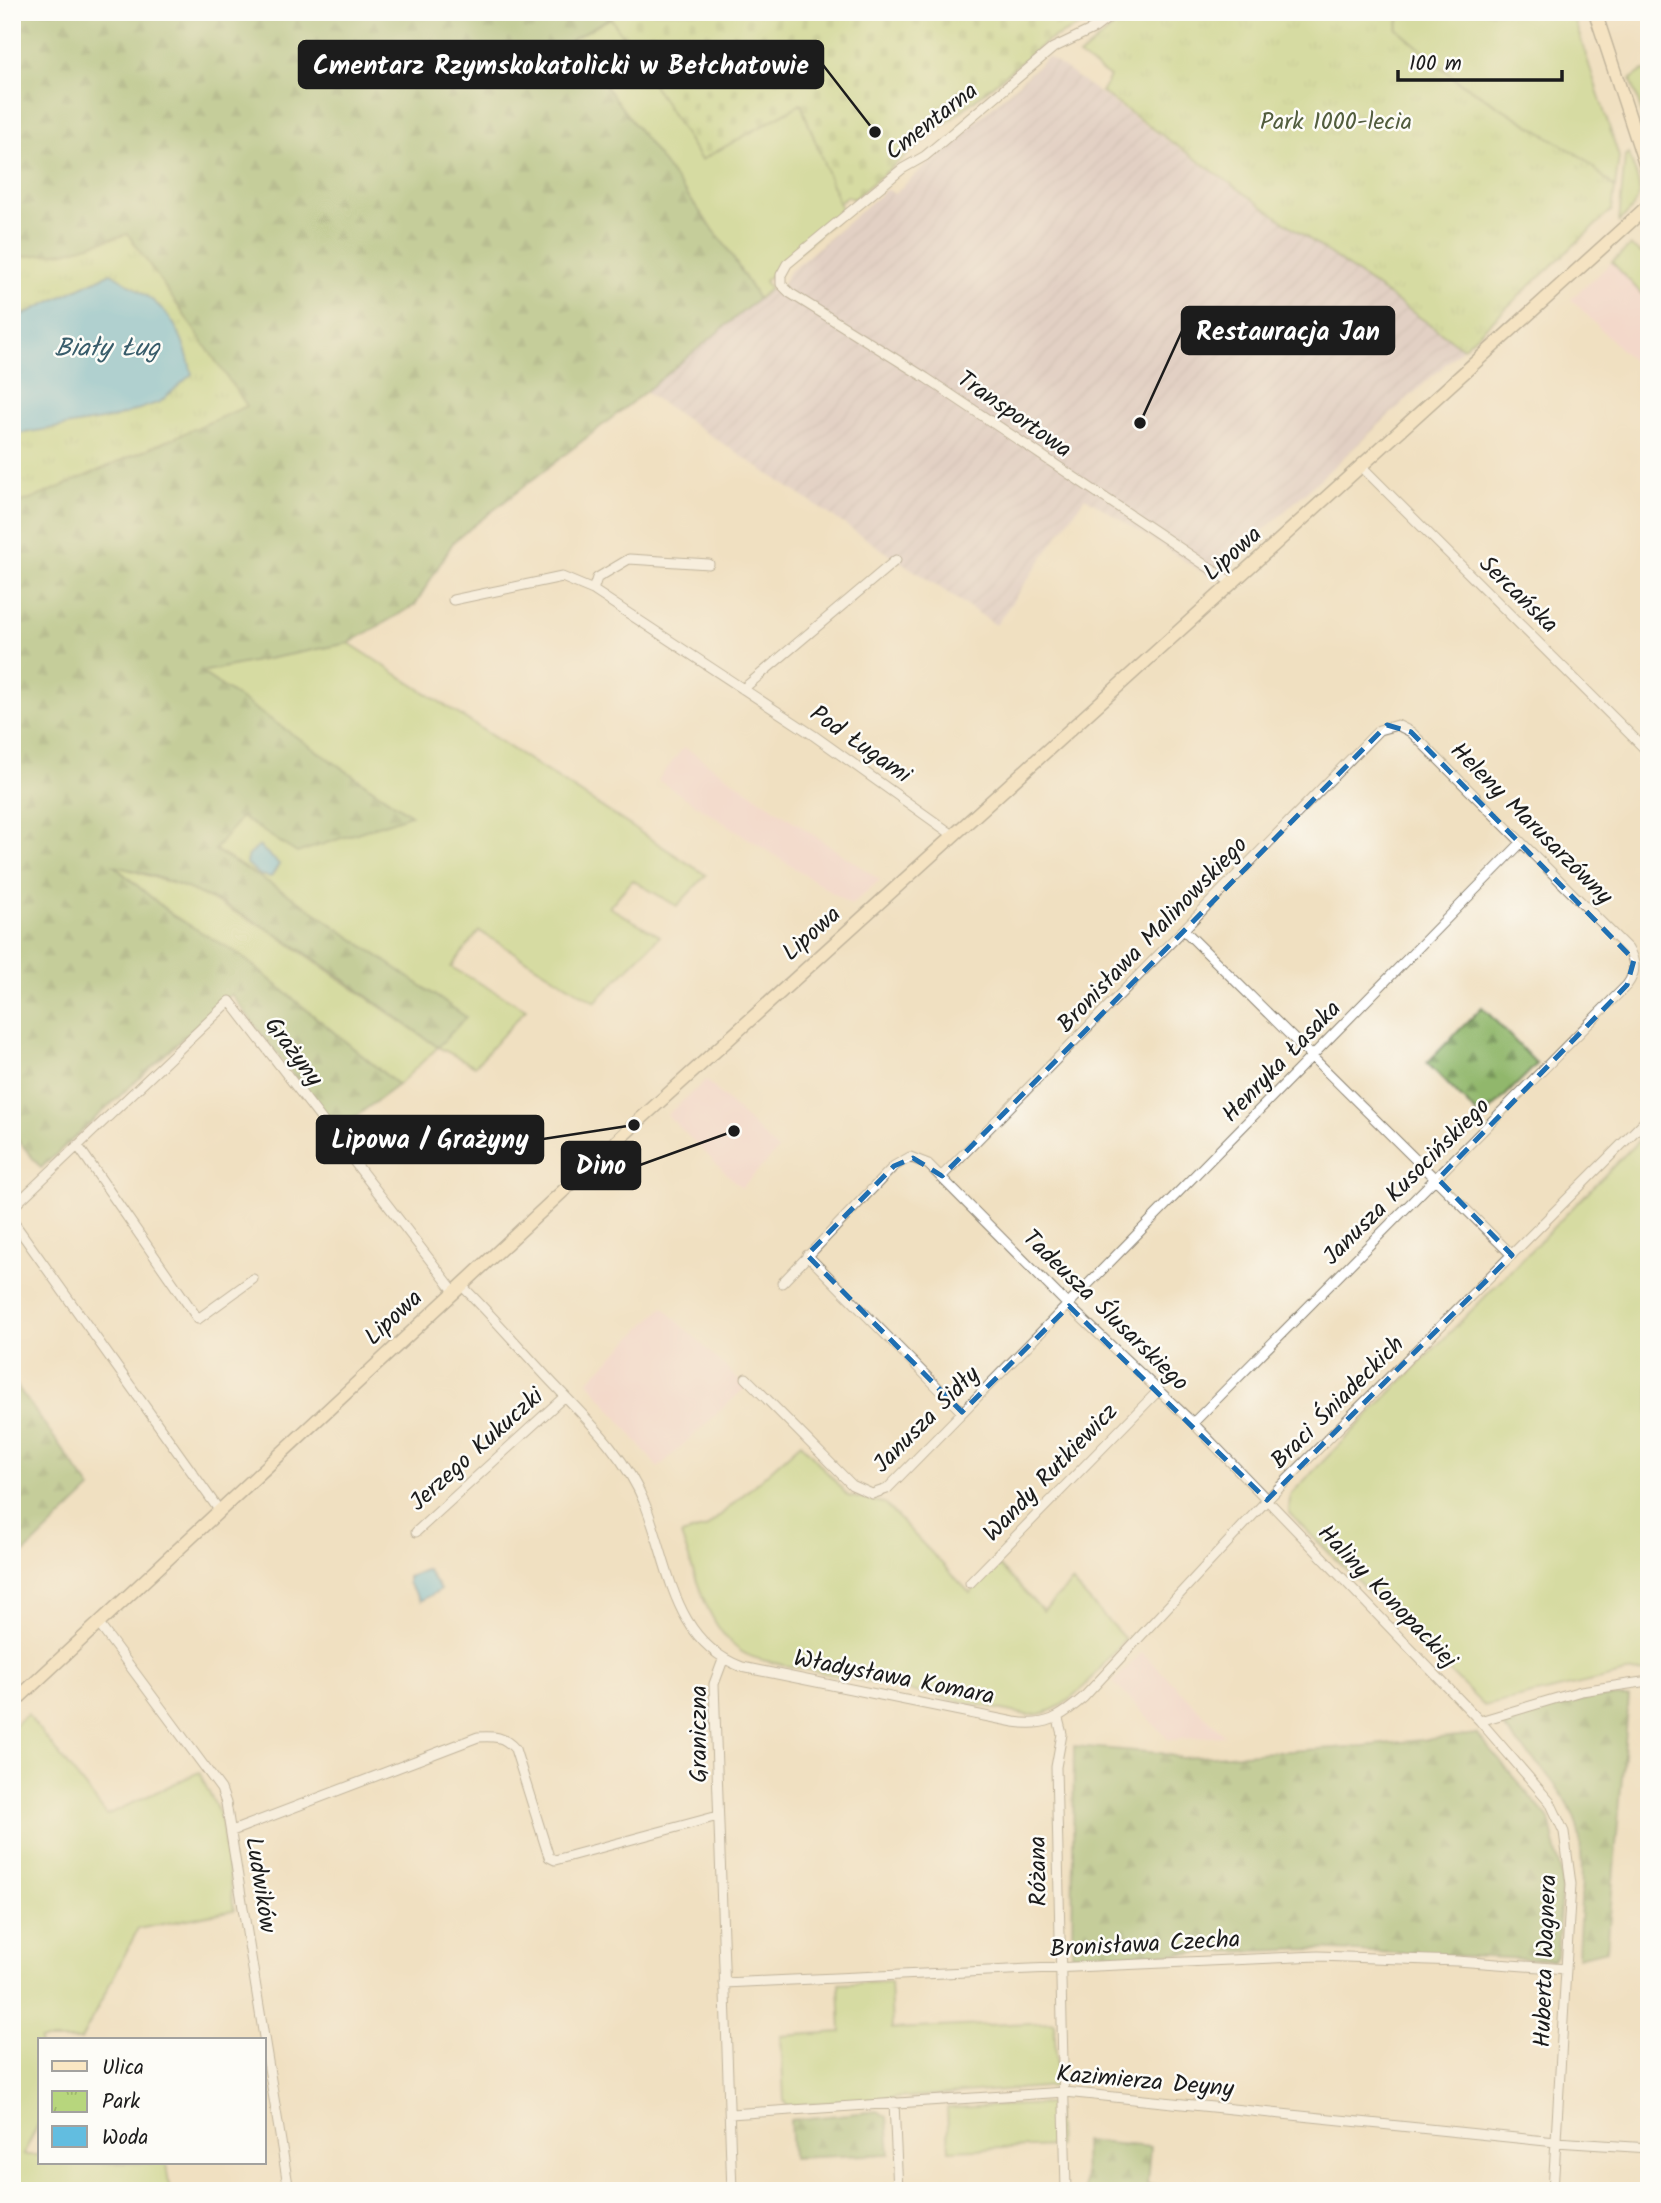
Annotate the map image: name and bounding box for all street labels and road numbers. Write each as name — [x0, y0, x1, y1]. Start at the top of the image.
street label: Cmentarna — [877, 73, 987, 171]
street label: Transportowa — [948, 361, 1080, 469]
street label: Lipowa — [1194, 517, 1272, 591]
street label: Sercańska — [1469, 547, 1567, 643]
street label: Pod Ługami — [801, 696, 920, 795]
street label: Heleny Marusarzówny — [1440, 733, 1622, 915]
street label: Bronisława Malinowskiego — [1048, 827, 1258, 1043]
street label: Lipowa — [773, 897, 851, 971]
street label: Henryka Łasaka — [1213, 991, 1351, 1133]
street label: Grażyny — [253, 1009, 333, 1096]
street label: Janusza Kusocińskiego — [1314, 1089, 1500, 1275]
street label: Tadeusza Ślusarskiego — [1012, 1221, 1198, 1401]
street label: Lipowa — [356, 1280, 432, 1356]
street label: Braci Śniadeckich — [1262, 1327, 1414, 1479]
street label: Janusza Sidły — [864, 1357, 990, 1483]
street label: Jerzego Kukuczki — [401, 1378, 554, 1521]
street label: Wandy Rutkiewicz — [974, 1394, 1128, 1552]
street label: Haliny Konopackiej — [1307, 1516, 1467, 1679]
street label: Władysława Komara — [790, 1639, 998, 1717]
street label: Graniczna — [680, 1685, 719, 1783]
street label: Ludwików — [233, 1834, 287, 1937]
street label: Różana — [1019, 1835, 1059, 1907]
street label: Huberta Wagnera — [1523, 1874, 1569, 2048]
street label: Bronisława Czecha — [1049, 1921, 1241, 1969]
street label: Kazimierza Deyny — [1054, 2055, 1236, 2109]

